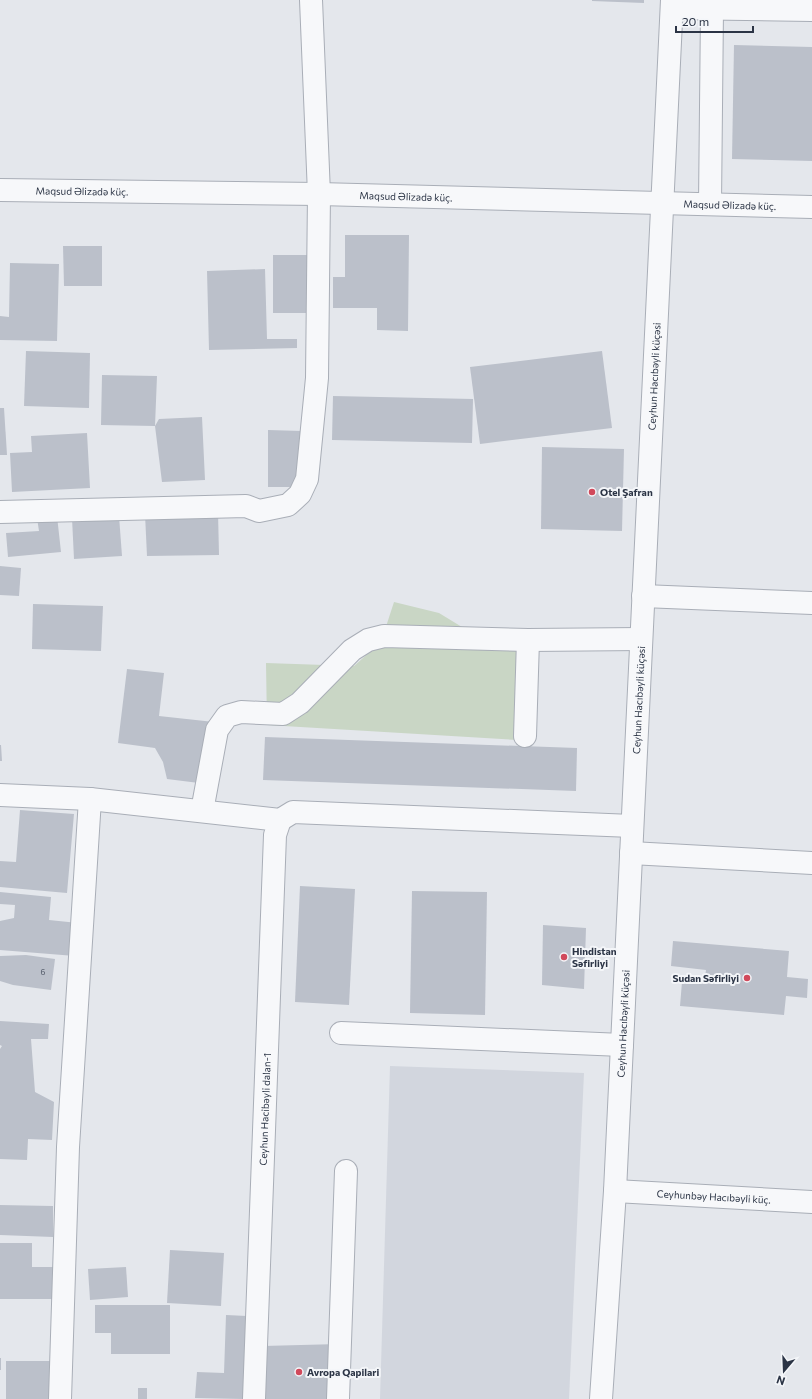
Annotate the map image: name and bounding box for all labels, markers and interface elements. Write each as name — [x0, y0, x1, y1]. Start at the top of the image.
scale bar — [676, 8, 753, 34]
text: 20 m — [682, 14, 709, 28]
street label: Maqsud Əlizadə küç. — [35, 184, 129, 198]
street label: Maqsud Əlizadə küç. — [359, 189, 453, 204]
street label: Maqsud Əlizadə küç. — [683, 198, 776, 212]
street label: Ceyhun Hacıbəyli küçəsi — [645, 322, 663, 431]
place label: Otel Şafran — [600, 486, 653, 498]
marker: Otel Şafran — [587, 487, 597, 497]
street label: Ceyhun Hacıbəyli küçəsi — [630, 646, 647, 754]
place label: Hindistan Səfirliyi — [572, 945, 617, 969]
marker: Hindistan Səfirliyi — [559, 952, 569, 962]
house number: 6 — [41, 967, 46, 977]
street label: Ceyhun Hacıbəyli küçəsi — [614, 969, 632, 1078]
place label: Sudan Səfirliyi — [672, 972, 739, 984]
marker: Sudan Səfirliyi — [742, 973, 752, 983]
street label: Ceyhun Hacibəyli dalan-1 — [257, 1053, 273, 1166]
street label: Ceyhunbəy Hacıbəyli küç. — [656, 1187, 771, 1206]
north arrow — [764, 1351, 804, 1391]
place label: Avropa Qapilari — [307, 1366, 379, 1378]
marker: Avropa Qapilari — [294, 1367, 304, 1377]
text: N — [775, 1373, 787, 1388]

